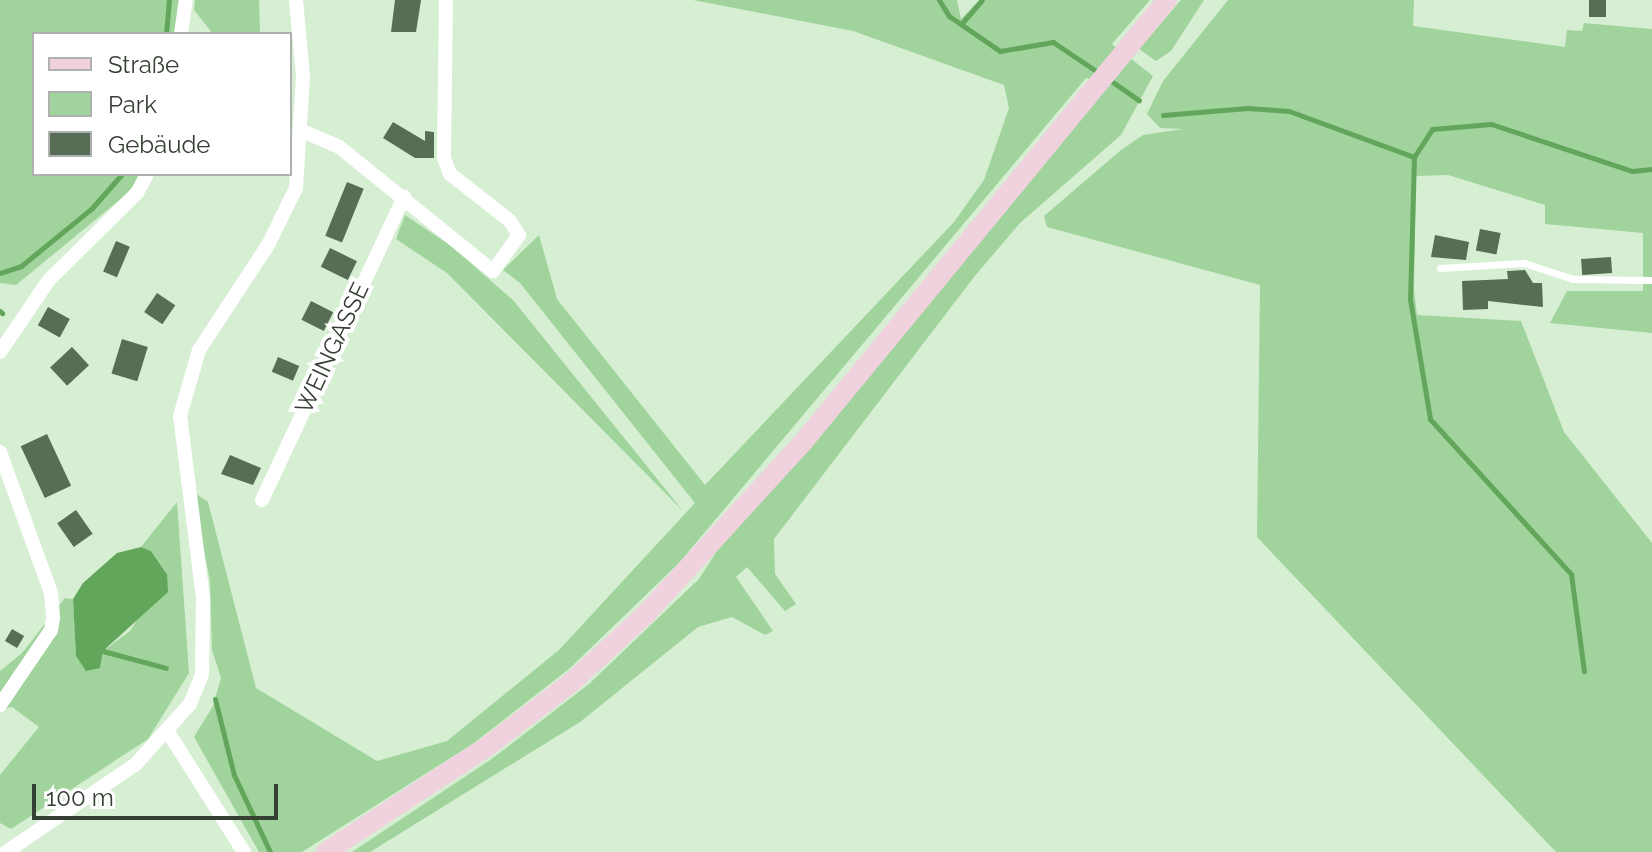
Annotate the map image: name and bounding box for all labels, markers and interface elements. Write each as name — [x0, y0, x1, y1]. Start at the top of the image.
legend — [32, 32, 292, 176]
text: Straße — [108, 50, 179, 79]
text: Park — [108, 90, 157, 119]
text: Gebäude — [108, 130, 210, 159]
street label: WEINGASSE — [289, 278, 375, 418]
scale bar — [36, 768, 282, 818]
text: 100 m — [46, 783, 114, 812]

